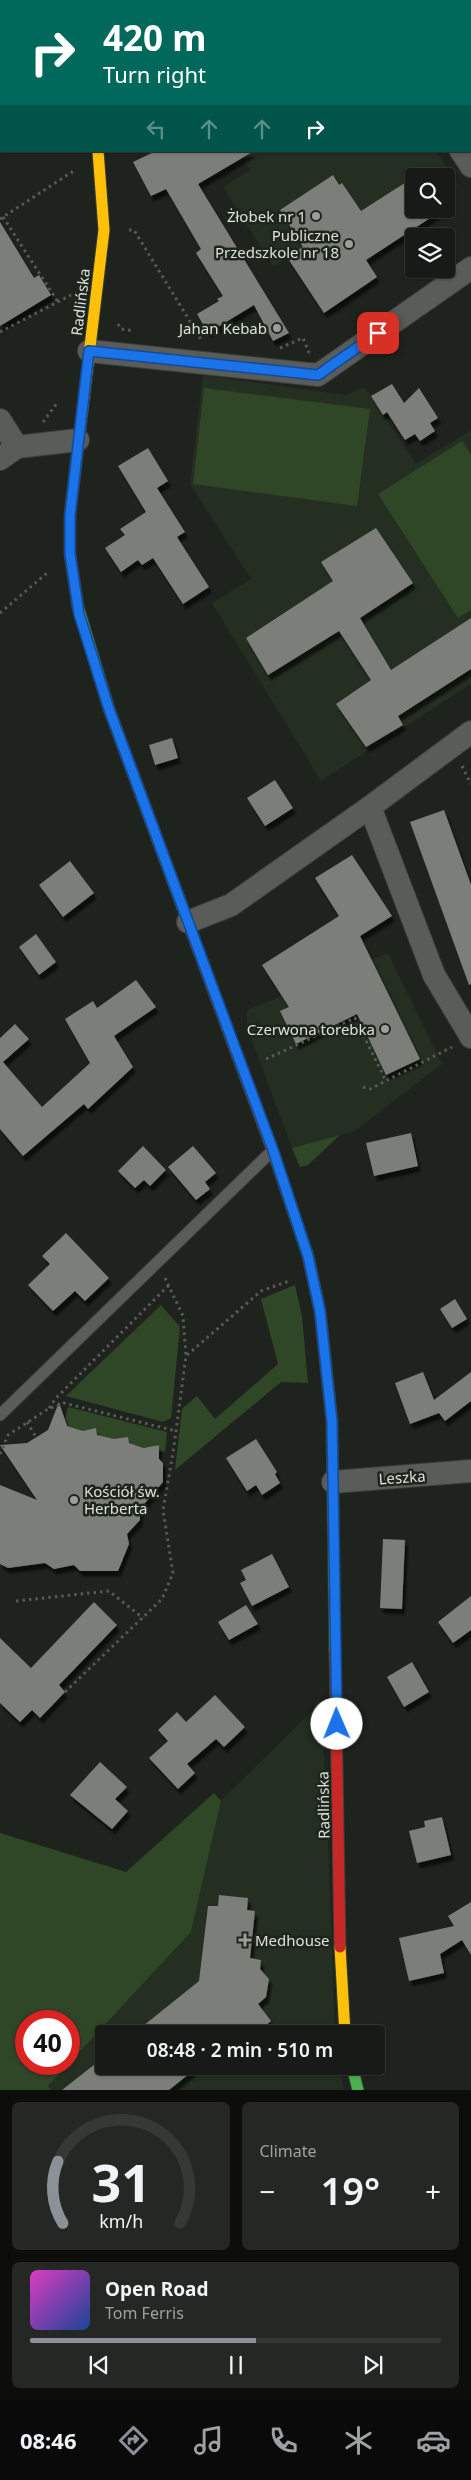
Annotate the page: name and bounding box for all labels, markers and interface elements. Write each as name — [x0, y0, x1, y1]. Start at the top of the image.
text: 420 m — [103, 14, 206, 61]
icon: right — [20, 20, 85, 85]
text: Turn right — [103, 59, 206, 89]
icon: left — [142, 115, 170, 143]
icon: ahead — [195, 115, 223, 143]
icon: ahead — [248, 115, 276, 143]
icon: right — [301, 115, 329, 143]
map controls — [405, 168, 455, 278]
button: search — [405, 168, 455, 218]
place label: Żłobek nr 1 — [227, 206, 306, 226]
marker: Żłobek nr 1 — [310, 210, 322, 222]
place label: Publiczne Przedszkole nr 18 — [215, 225, 339, 262]
button: layers — [405, 228, 455, 278]
marker: Publiczne Przedszkole nr 18 — [343, 238, 355, 250]
street label: Radlińska — [66, 267, 94, 337]
pin — [357, 312, 399, 354]
place label: Jahan Kebab — [177, 318, 267, 338]
icon: arrive — [364, 319, 392, 347]
marker: Jahan Kebab — [271, 322, 283, 334]
place label: Czerwona torebka — [247, 1019, 375, 1039]
marker: Czerwona torebka — [379, 1023, 391, 1035]
street label: Leszka — [378, 1465, 426, 1489]
place label: Kościół św. Herberta — [84, 1481, 160, 1518]
marker: Kościół św. Herberta — [68, 1494, 80, 1506]
position arrow — [310, 1697, 362, 1749]
street label: Radlińska — [312, 1771, 334, 1839]
place label: Medhouse — [255, 1930, 330, 1950]
marker: Medhouse — [239, 1934, 251, 1946]
speed limit sign: 40 — [15, 2010, 80, 2075]
text: 08:48 · 2 min · 510 m — [147, 2037, 333, 2063]
text: Climate — [260, 2140, 317, 2162]
text: 31 — [91, 2146, 151, 2217]
text: 19° — [320, 2164, 380, 2216]
text: − — [260, 2172, 276, 2210]
text: + — [425, 2172, 441, 2210]
text: km/h — [99, 2209, 143, 2233]
text: Open Road — [105, 2276, 208, 2302]
text: Tom Ferris — [105, 2302, 184, 2324]
icon: previous — [85, 2351, 113, 2379]
icon: pause — [222, 2351, 250, 2379]
icon: next — [359, 2351, 387, 2379]
icon: directions — [116, 2423, 151, 2458]
icon: music — [191, 2423, 226, 2458]
icon: phone — [266, 2423, 301, 2458]
icon: climate — [341, 2423, 376, 2458]
icon: car — [416, 2423, 451, 2458]
text: 08:46 — [20, 2425, 76, 2455]

